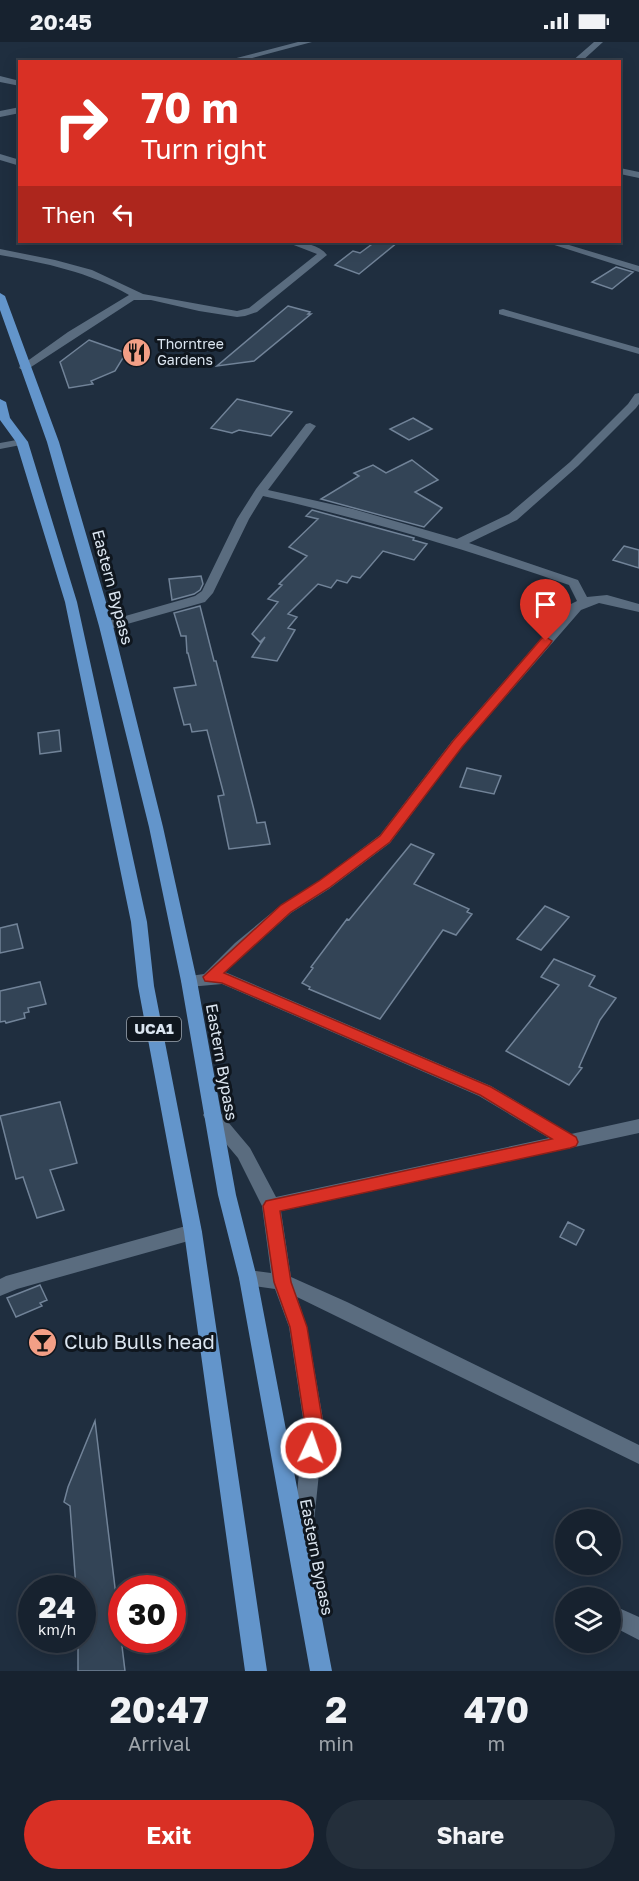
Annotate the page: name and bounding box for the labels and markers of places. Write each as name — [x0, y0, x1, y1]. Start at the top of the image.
place label: Thorntree Gardens — [157, 335, 224, 368]
restaurant icon: Thorntree Gardens — [120, 336, 152, 368]
pin — [520, 579, 571, 641]
bar icon: Club Bulls head — [27, 1326, 59, 1358]
place label: Club Bulls head — [64, 1329, 215, 1353]

